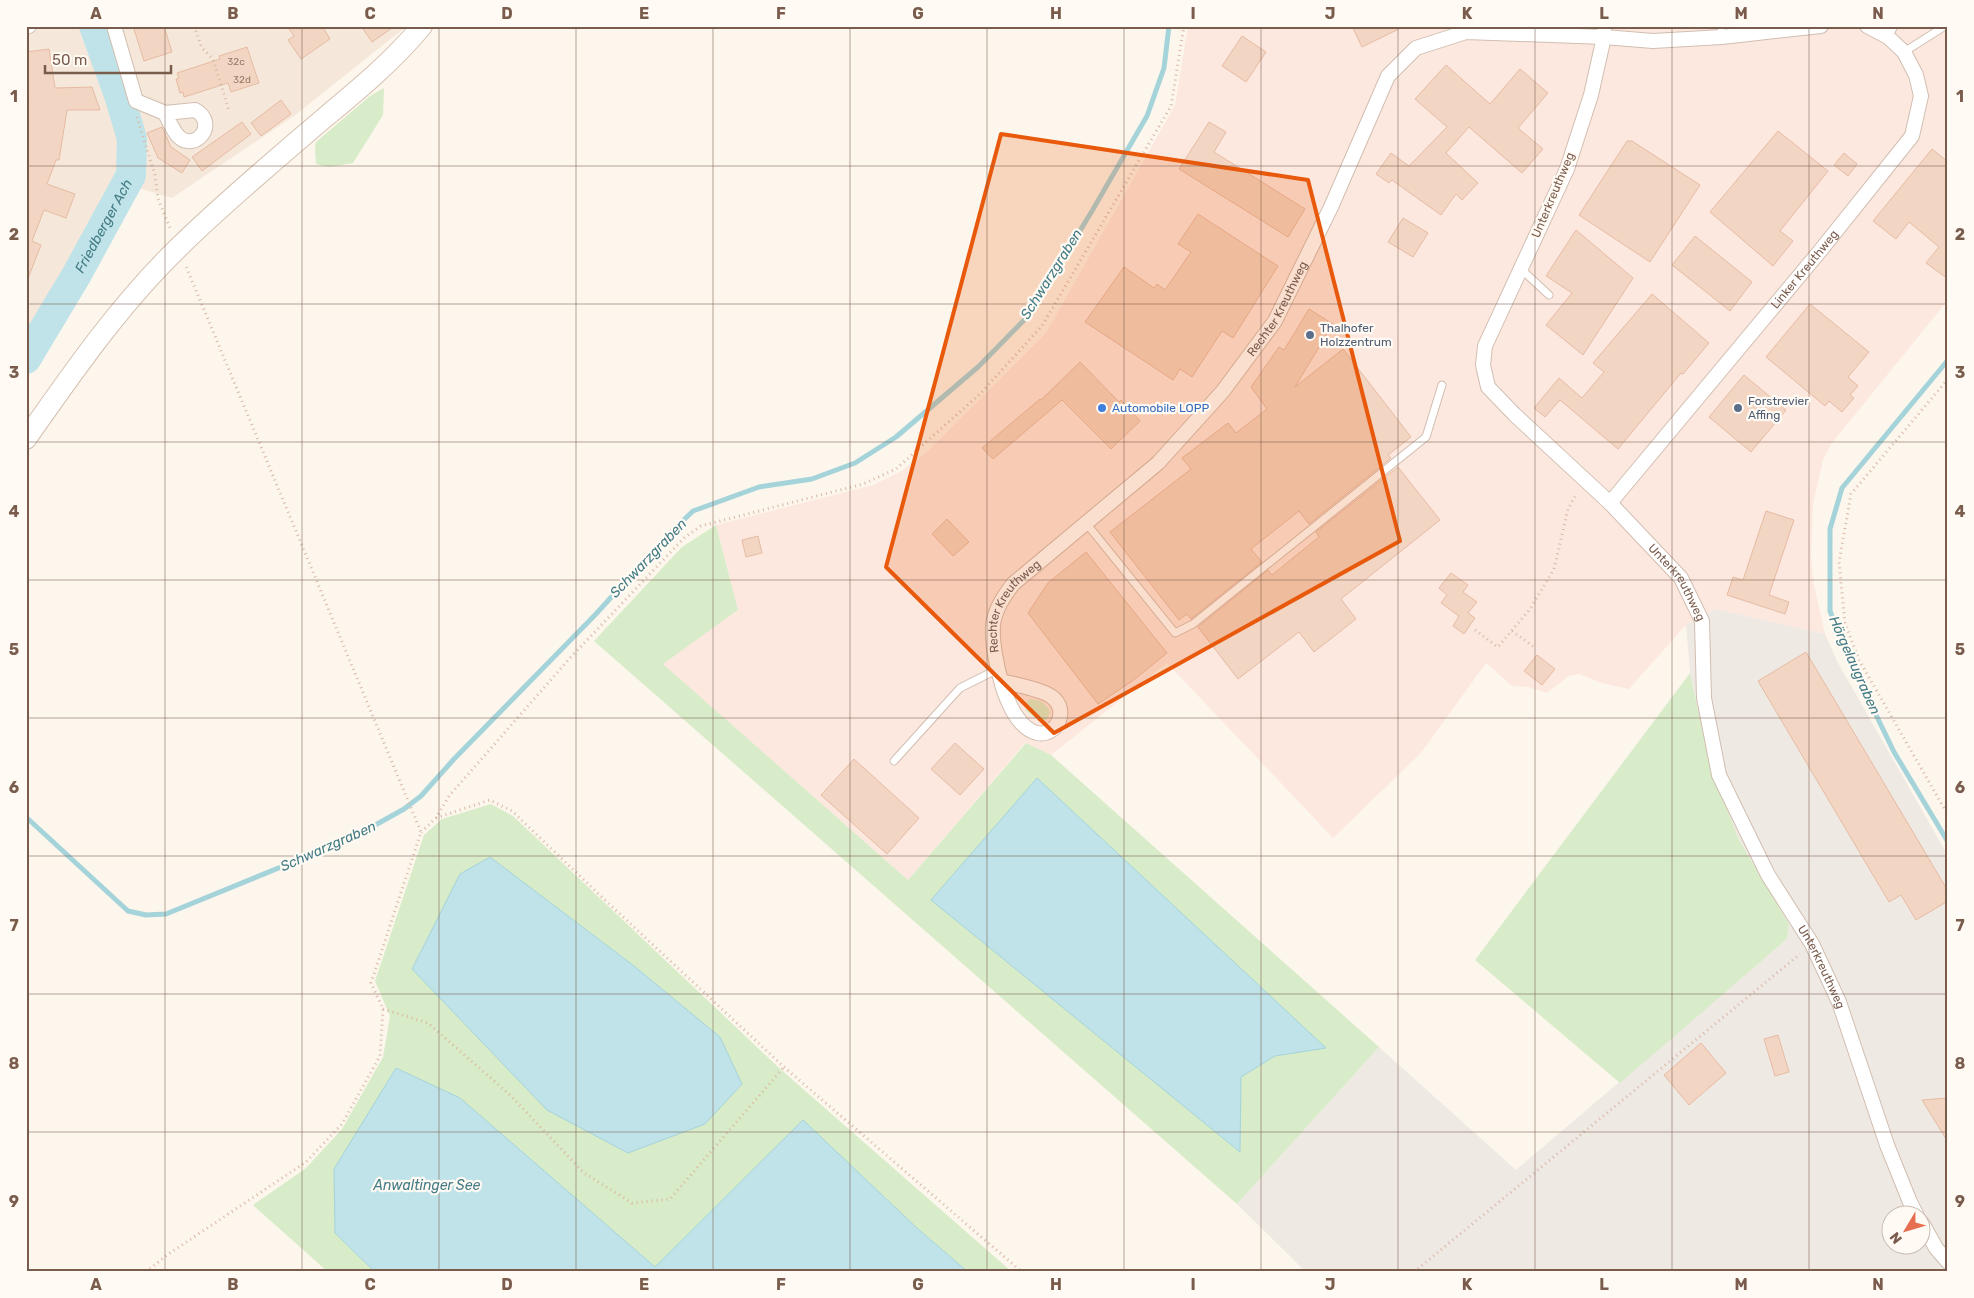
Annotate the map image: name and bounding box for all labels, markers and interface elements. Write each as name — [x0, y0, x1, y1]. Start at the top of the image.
text: A — [90, 4, 102, 23]
text: B — [227, 4, 239, 23]
text: C — [364, 4, 376, 23]
text: D — [501, 4, 513, 23]
text: E — [639, 4, 649, 23]
text: F — [776, 4, 786, 23]
text: G — [912, 4, 924, 23]
text: H — [1050, 4, 1062, 23]
text: I — [1190, 4, 1196, 23]
text: J — [1325, 4, 1335, 23]
text: K — [1462, 4, 1473, 23]
text: L — [1599, 4, 1609, 23]
text: M — [1734, 4, 1748, 23]
text: N — [1872, 4, 1884, 23]
scale bar — [45, 42, 171, 74]
text: 50 m — [52, 51, 87, 69]
house number: 32c — [227, 56, 245, 68]
house number: 32d — [233, 74, 251, 86]
text: 1 — [10, 87, 18, 106]
text: 1 — [1956, 87, 1964, 106]
street label: Unterkreuthweg — [1529, 150, 1577, 240]
water label: Friedberger Ach — [71, 176, 136, 276]
text: 2 — [9, 225, 19, 244]
text: 2 — [1955, 225, 1965, 244]
water label: Schwarzgraben — [1017, 226, 1086, 322]
street label: Linker Kreuthweg — [1768, 227, 1841, 312]
street label: Rechter Kreuthweg — [1244, 259, 1310, 359]
place label: Thalhofer Holzzentrum — [1320, 321, 1392, 349]
marker: Thalhofer Holzzentrum — [1304, 329, 1316, 341]
text: 3 — [9, 363, 19, 382]
text: 3 — [1955, 363, 1965, 382]
place label: Forstrevier Affing — [1748, 394, 1809, 422]
place label: Automobile LOPP — [1112, 401, 1209, 415]
marker: Automobile LOPP — [1096, 402, 1108, 414]
marker: Forstrevier Affing — [1732, 402, 1744, 414]
text: 4 — [9, 502, 20, 521]
text: 4 — [1955, 502, 1966, 521]
water label: Schwarzgraben — [606, 515, 690, 601]
street label: Unterkreuthweg — [1645, 541, 1708, 623]
street label: Rechter Kreuthweg — [986, 557, 1043, 654]
water label: Hörgelaugraben — [1825, 613, 1884, 717]
text: 5 — [9, 640, 19, 659]
text: 5 — [1955, 640, 1965, 659]
text: 6 — [9, 778, 19, 797]
text: 6 — [1955, 778, 1965, 797]
water label: Schwarzgraben — [278, 818, 379, 875]
text: 7 — [9, 916, 19, 935]
text: 7 — [1955, 916, 1965, 935]
street label: Unterkreuthweg — [1795, 923, 1848, 1011]
text: 8 — [9, 1054, 20, 1073]
text: 8 — [1955, 1054, 1966, 1073]
water label: Anwaltinger See — [373, 1177, 481, 1194]
text: 9 — [9, 1192, 19, 1211]
text: 9 — [1955, 1192, 1965, 1211]
north arrow — [1882, 1206, 1932, 1256]
text: N — [1886, 1228, 1906, 1247]
text: A — [90, 1275, 102, 1294]
text: B — [227, 1275, 239, 1294]
text: C — [364, 1275, 376, 1294]
text: D — [501, 1275, 513, 1294]
text: E — [639, 1275, 649, 1294]
text: F — [776, 1275, 786, 1294]
text: G — [912, 1275, 924, 1294]
text: H — [1050, 1275, 1062, 1294]
text: I — [1190, 1275, 1196, 1294]
text: J — [1325, 1275, 1335, 1294]
text: K — [1462, 1275, 1473, 1294]
text: L — [1599, 1275, 1609, 1294]
text: M — [1734, 1275, 1748, 1294]
text: N — [1872, 1275, 1884, 1294]

